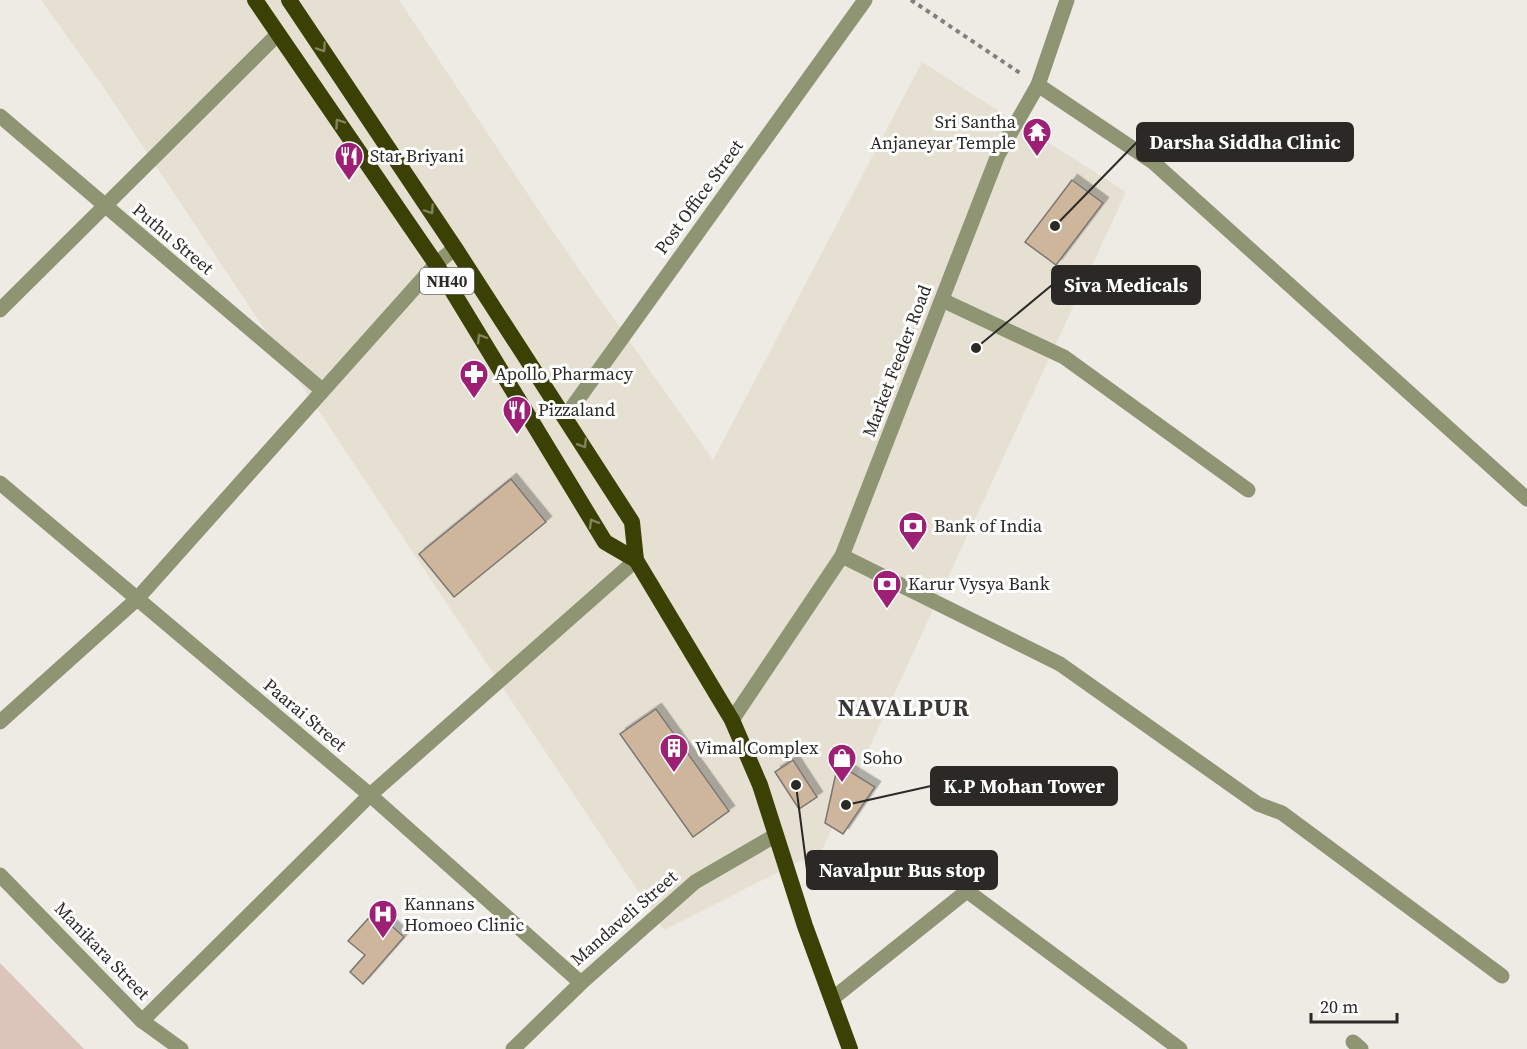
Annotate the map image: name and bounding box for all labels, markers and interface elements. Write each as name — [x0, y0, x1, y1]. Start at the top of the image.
one-way arrow — [315, 42, 327, 52]
place label: Sri Santha Anjaneyar Temple — [870, 109, 1017, 155]
temple icon: Sri Santha Anjaneyar Temple — [1021, 116, 1053, 158]
one-way arrow — [335, 118, 346, 129]
callout: Darsha Siddha Clinic — [1137, 123, 1353, 161]
text: Darsha Siddha Clinic — [1149, 128, 1341, 156]
street label: Post Office Street — [649, 134, 749, 259]
restaurant icon: Star Briyani — [333, 140, 365, 182]
place label: Star Briyani — [370, 143, 464, 168]
street label: Puthu Street — [127, 197, 219, 280]
one-way arrow — [423, 204, 435, 214]
callout: Siva Medicals — [1052, 266, 1200, 304]
road number: NH40 — [420, 268, 474, 294]
text: Siva Medicals — [1064, 271, 1188, 299]
street label: Market Feeder Road — [856, 281, 937, 441]
one-way arrow — [477, 334, 489, 344]
pharmacy icon: Apollo Pharmacy — [458, 358, 490, 400]
place label: Apollo Pharmacy — [495, 361, 634, 386]
restaurant icon: Pizzaland — [501, 394, 533, 436]
place label: Pizzaland — [538, 397, 615, 422]
one-way arrow — [576, 437, 587, 448]
bank icon: Bank of India — [897, 510, 929, 552]
place label: Bank of India — [934, 513, 1043, 538]
one-way arrow — [589, 519, 600, 529]
bank icon: Karur Vysya Bank — [871, 568, 903, 610]
place label: Karur Vysya Bank — [908, 571, 1050, 596]
street label: Paarai Street — [258, 672, 352, 757]
district label: NAVALPUR — [838, 691, 970, 724]
building icon: Vimal Complex — [658, 732, 690, 774]
place label: Vimal Complex — [695, 735, 819, 760]
shop icon: Soho — [826, 742, 858, 784]
place label: Soho — [863, 745, 903, 770]
callout: K.P Mohan Tower — [931, 767, 1117, 805]
text: K.P Mohan Tower — [943, 772, 1105, 800]
callout: Navalpur Bus stop — [807, 851, 997, 889]
text: Navalpur Bus stop — [819, 856, 985, 884]
street label: Mandaveli Street — [565, 864, 682, 971]
place label: Kannans Homoeo Clinic — [404, 891, 524, 937]
street label: Manikara Street — [49, 896, 156, 1005]
hospital icon: Kannans Homoeo Clinic — [367, 898, 399, 940]
scale bar — [1311, 986, 1396, 1024]
text: 20 m — [1320, 994, 1358, 1019]

